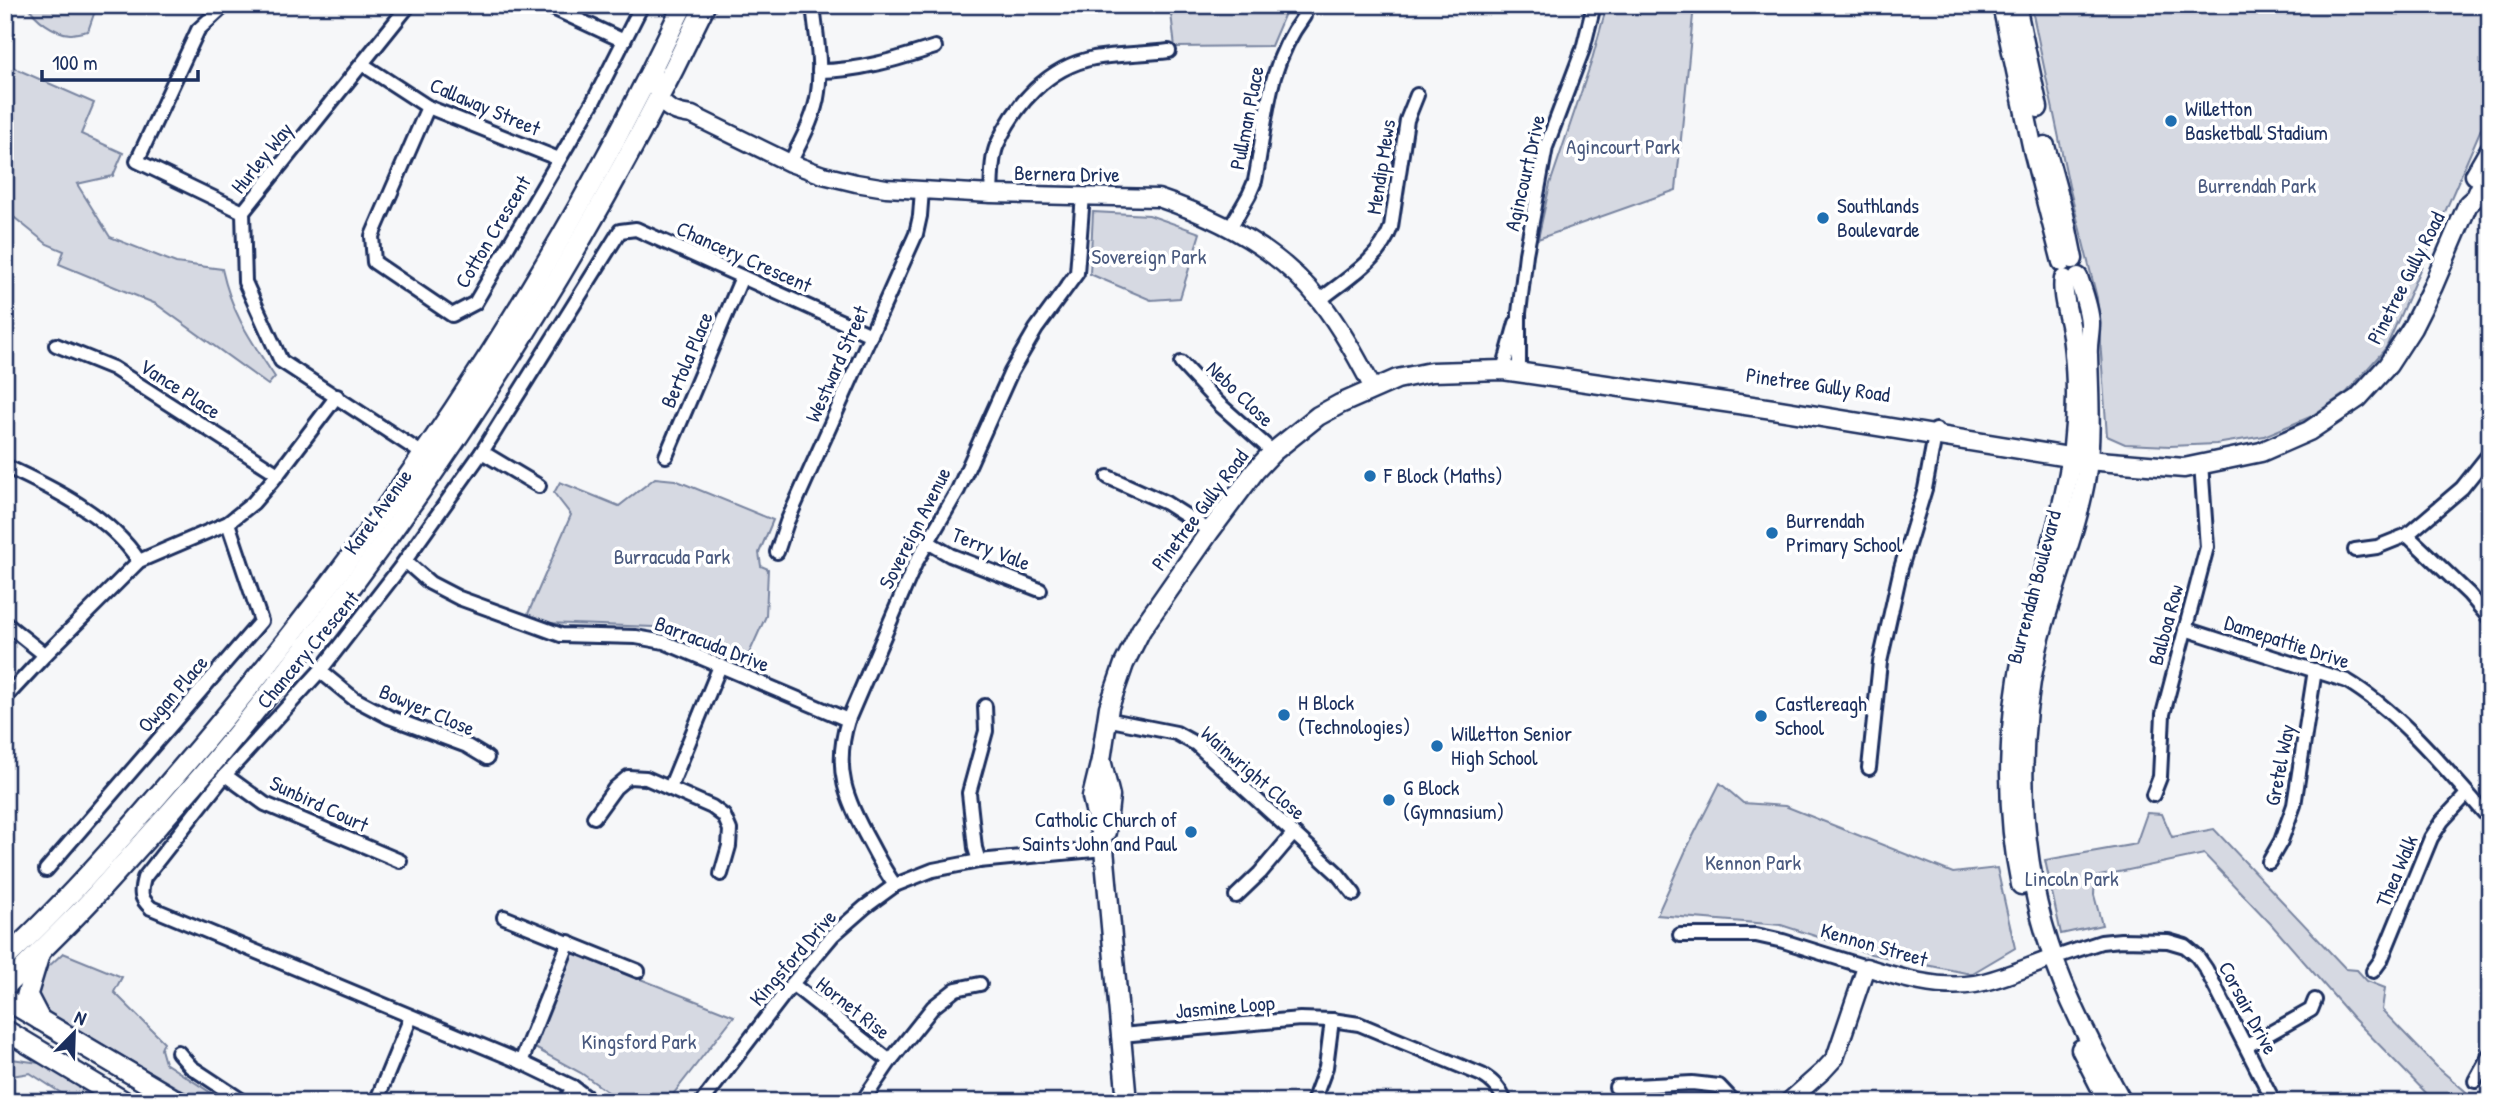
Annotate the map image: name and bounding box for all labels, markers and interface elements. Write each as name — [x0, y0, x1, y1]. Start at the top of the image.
scale bar — [42, 38, 198, 82]
text: 100 m — [52, 48, 98, 77]
street label: Pullman Place — [1222, 64, 1271, 172]
street label: Callaway Street — [425, 70, 546, 143]
place label: Willetton Basketball Stadium — [2185, 94, 2328, 147]
street label: Agincourt Drive — [1497, 112, 1552, 234]
marker: Willetton Basketball Stadium — [2163, 113, 2179, 129]
street label: Hurley Way — [224, 116, 299, 199]
street label: Mendip Mews — [1359, 117, 1402, 216]
park label: Agincourt Park — [1566, 132, 1680, 161]
street label: Bernera Drive — [1014, 158, 1120, 189]
street label: Cotton Crescent — [448, 169, 538, 293]
park label: Burrendah Park — [2198, 171, 2316, 200]
place label: Southlands Boulevarde — [1837, 191, 1920, 244]
street label: Pinetree Gully Road — [2360, 207, 2451, 349]
marker: Southlands Boulevarde — [1815, 210, 1831, 226]
street label: Chancery Crescent — [672, 214, 817, 300]
park label: Sovereign Park — [1092, 242, 1207, 271]
street label: Westward Street — [798, 300, 875, 427]
street label: Bertola Place — [653, 307, 720, 412]
street label: Vance Place — [134, 352, 226, 426]
street label: Nebo Close — [1200, 354, 1280, 433]
street label: Pinetree Gully Road — [1744, 360, 1892, 409]
street label: Pinetree Gully Road — [1144, 443, 1255, 576]
place label: F Block (Maths) — [1383, 461, 1503, 490]
street label: Sovereign Avenue — [871, 462, 958, 594]
street label: Karel Avenue — [337, 463, 419, 560]
marker: F Block (Maths) — [1362, 468, 1378, 484]
place label: Burrendah Primary School — [1786, 506, 1903, 559]
street label: Burrendah Boulevard — [1999, 507, 2068, 667]
street label: Terry Vale — [948, 520, 1035, 577]
marker: Burrendah Primary School — [1764, 525, 1780, 541]
park label: Burracuda Park — [614, 542, 730, 571]
street label: Balboa Row — [2141, 581, 2190, 668]
street label: Chancery Crescent — [250, 584, 366, 715]
street label: Barracuda Drive — [651, 608, 774, 679]
street label: Damepattie Drive — [2221, 608, 2353, 675]
street label: Owgan Place — [131, 649, 214, 739]
street label: Bowyer Close — [375, 676, 479, 743]
place label: H Block (Technologies) — [1298, 688, 1410, 741]
place label: Castlereagh School — [1775, 689, 1867, 742]
marker: H Block (Technologies) — [1276, 707, 1292, 723]
marker: Castlereagh School — [1753, 708, 1769, 724]
street label: Wainwright Close — [1195, 719, 1312, 826]
place label: Willetton Senior High School — [1451, 719, 1572, 772]
street label: Gretel Way — [2257, 721, 2302, 808]
marker: Willetton Senior High School — [1429, 738, 1445, 754]
street label: Sunbird Court — [265, 768, 374, 839]
place label: G Block (Gymnasium) — [1403, 773, 1504, 826]
marker: G Block (Gymnasium) — [1381, 792, 1397, 808]
place label: Catholic Church of Saints John and Paul — [1022, 805, 1177, 858]
marker: Catholic Church of Saints John and Paul — [1183, 824, 1199, 840]
street label: Thea Walk — [2368, 830, 2425, 911]
park label: Kennon Park — [1705, 848, 1801, 877]
park label: Lincoln Park — [2025, 864, 2119, 893]
street label: Kingsford Drive — [743, 903, 843, 1012]
street label: Kennon Street — [1817, 915, 1932, 974]
street label: Corsair Drive — [2212, 956, 2285, 1059]
street label: Hornet Rise — [810, 969, 897, 1046]
street label: Jasmine Loop — [1174, 988, 1276, 1025]
north arrow — [38, 998, 108, 1068]
text: N — [71, 1003, 90, 1031]
park label: Kingsford Park — [582, 1027, 697, 1056]

